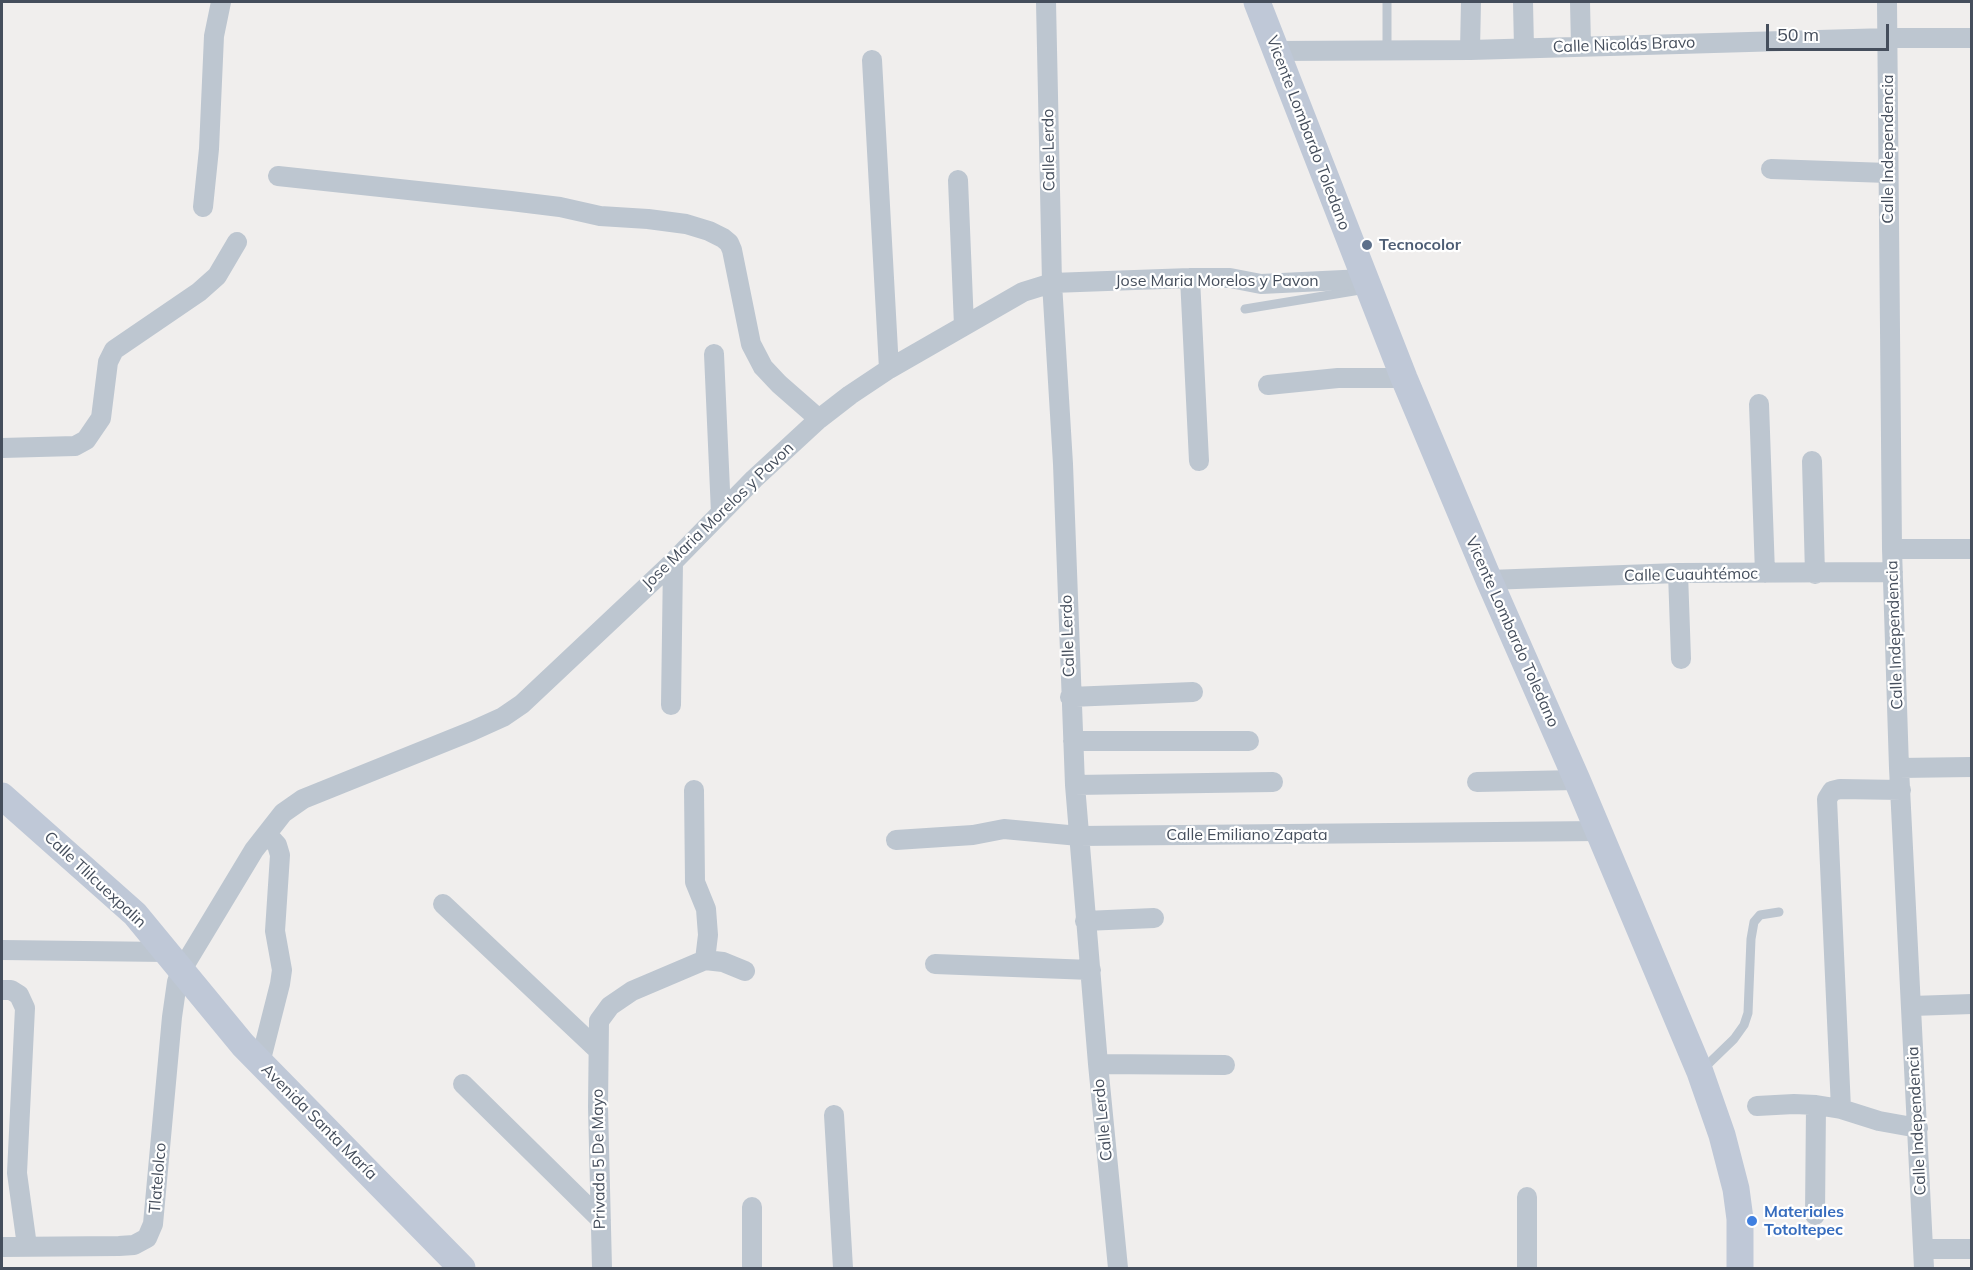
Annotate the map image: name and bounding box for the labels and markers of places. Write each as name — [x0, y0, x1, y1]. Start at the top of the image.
place label: Tecnocolor — [1379, 235, 1461, 255]
marker: Tecnocolor — [1360, 238, 1374, 252]
place label: Materiales Totoltepec — [1764, 1202, 1844, 1240]
marker: Materiales Totoltepec — [1745, 1214, 1759, 1228]

